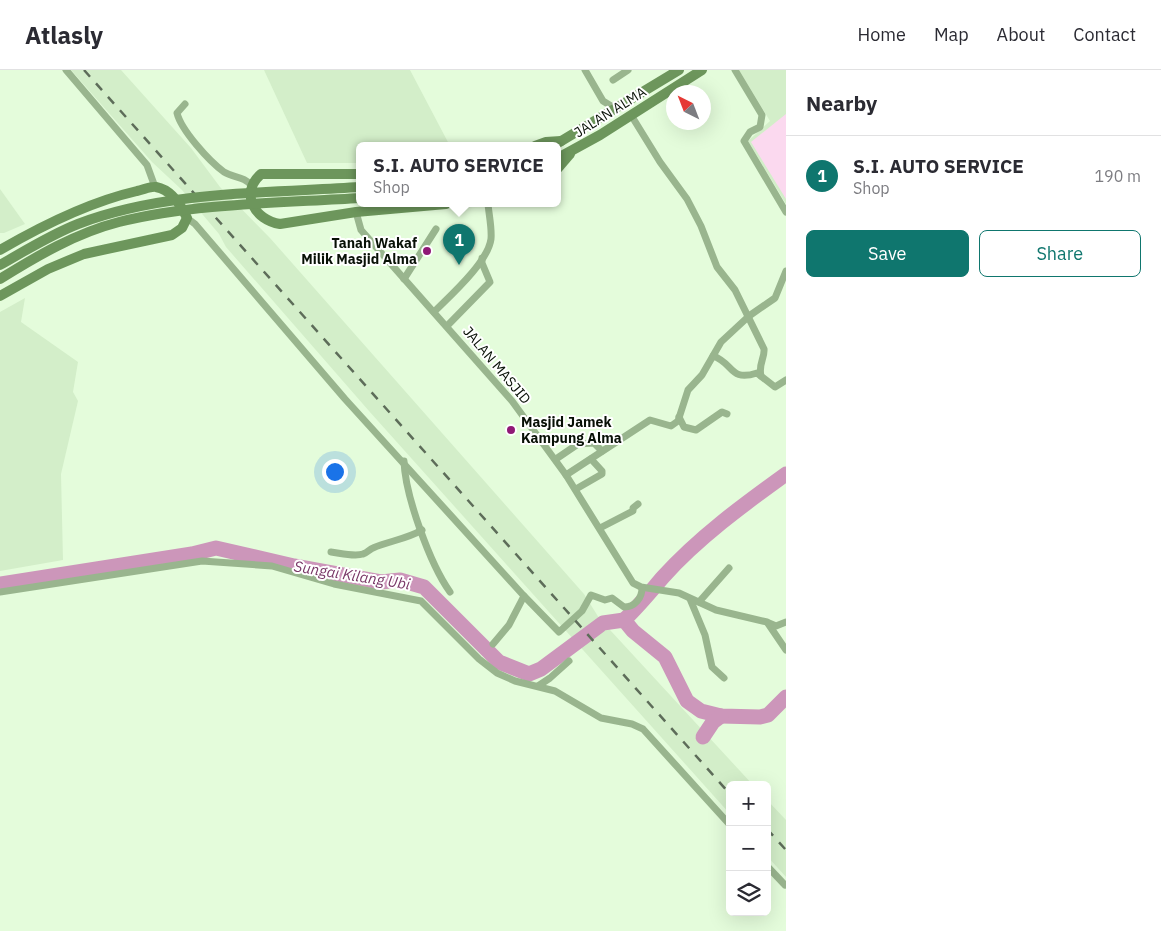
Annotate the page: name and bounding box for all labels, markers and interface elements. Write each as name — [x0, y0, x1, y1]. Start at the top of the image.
text: Atlasly — [25, 19, 103, 51]
text: Home — [858, 23, 906, 46]
text: Map — [934, 23, 969, 46]
text: About — [997, 23, 1045, 46]
text: Contact — [1073, 23, 1136, 46]
street label: JALAN ALMA — [571, 83, 649, 141]
north arrow — [666, 85, 711, 130]
text: Nearby — [806, 89, 877, 117]
popup — [356, 142, 561, 207]
text: S.I. AUTO SERVICE — [373, 153, 544, 177]
text: S.I. AUTO SERVICE — [853, 154, 1024, 178]
text: 1 — [817, 166, 827, 186]
text: 190 m — [1094, 166, 1141, 186]
text: Shop — [373, 177, 410, 197]
text: Shop — [853, 178, 890, 198]
pin: 1 — [443, 224, 475, 265]
button: Save — [806, 230, 969, 277]
button: Share — [979, 230, 1141, 277]
place label: Tanah Wakaf Milik Masjid Alma — [301, 234, 417, 268]
marker: Tanah Wakaf Milik Masjid Alma — [421, 245, 433, 257]
street label: JALAN MASJID — [459, 322, 535, 408]
place label: Masjid Jamek Kampung Alma — [521, 413, 622, 447]
marker: Masjid Jamek Kampung Alma — [505, 424, 517, 436]
your location — [322, 459, 348, 485]
water label: Sungai Kilang Ubi — [293, 556, 411, 594]
map controls — [726, 781, 771, 916]
button: + — [726, 781, 771, 826]
button: − — [726, 826, 771, 871]
button: layers — [726, 871, 771, 916]

